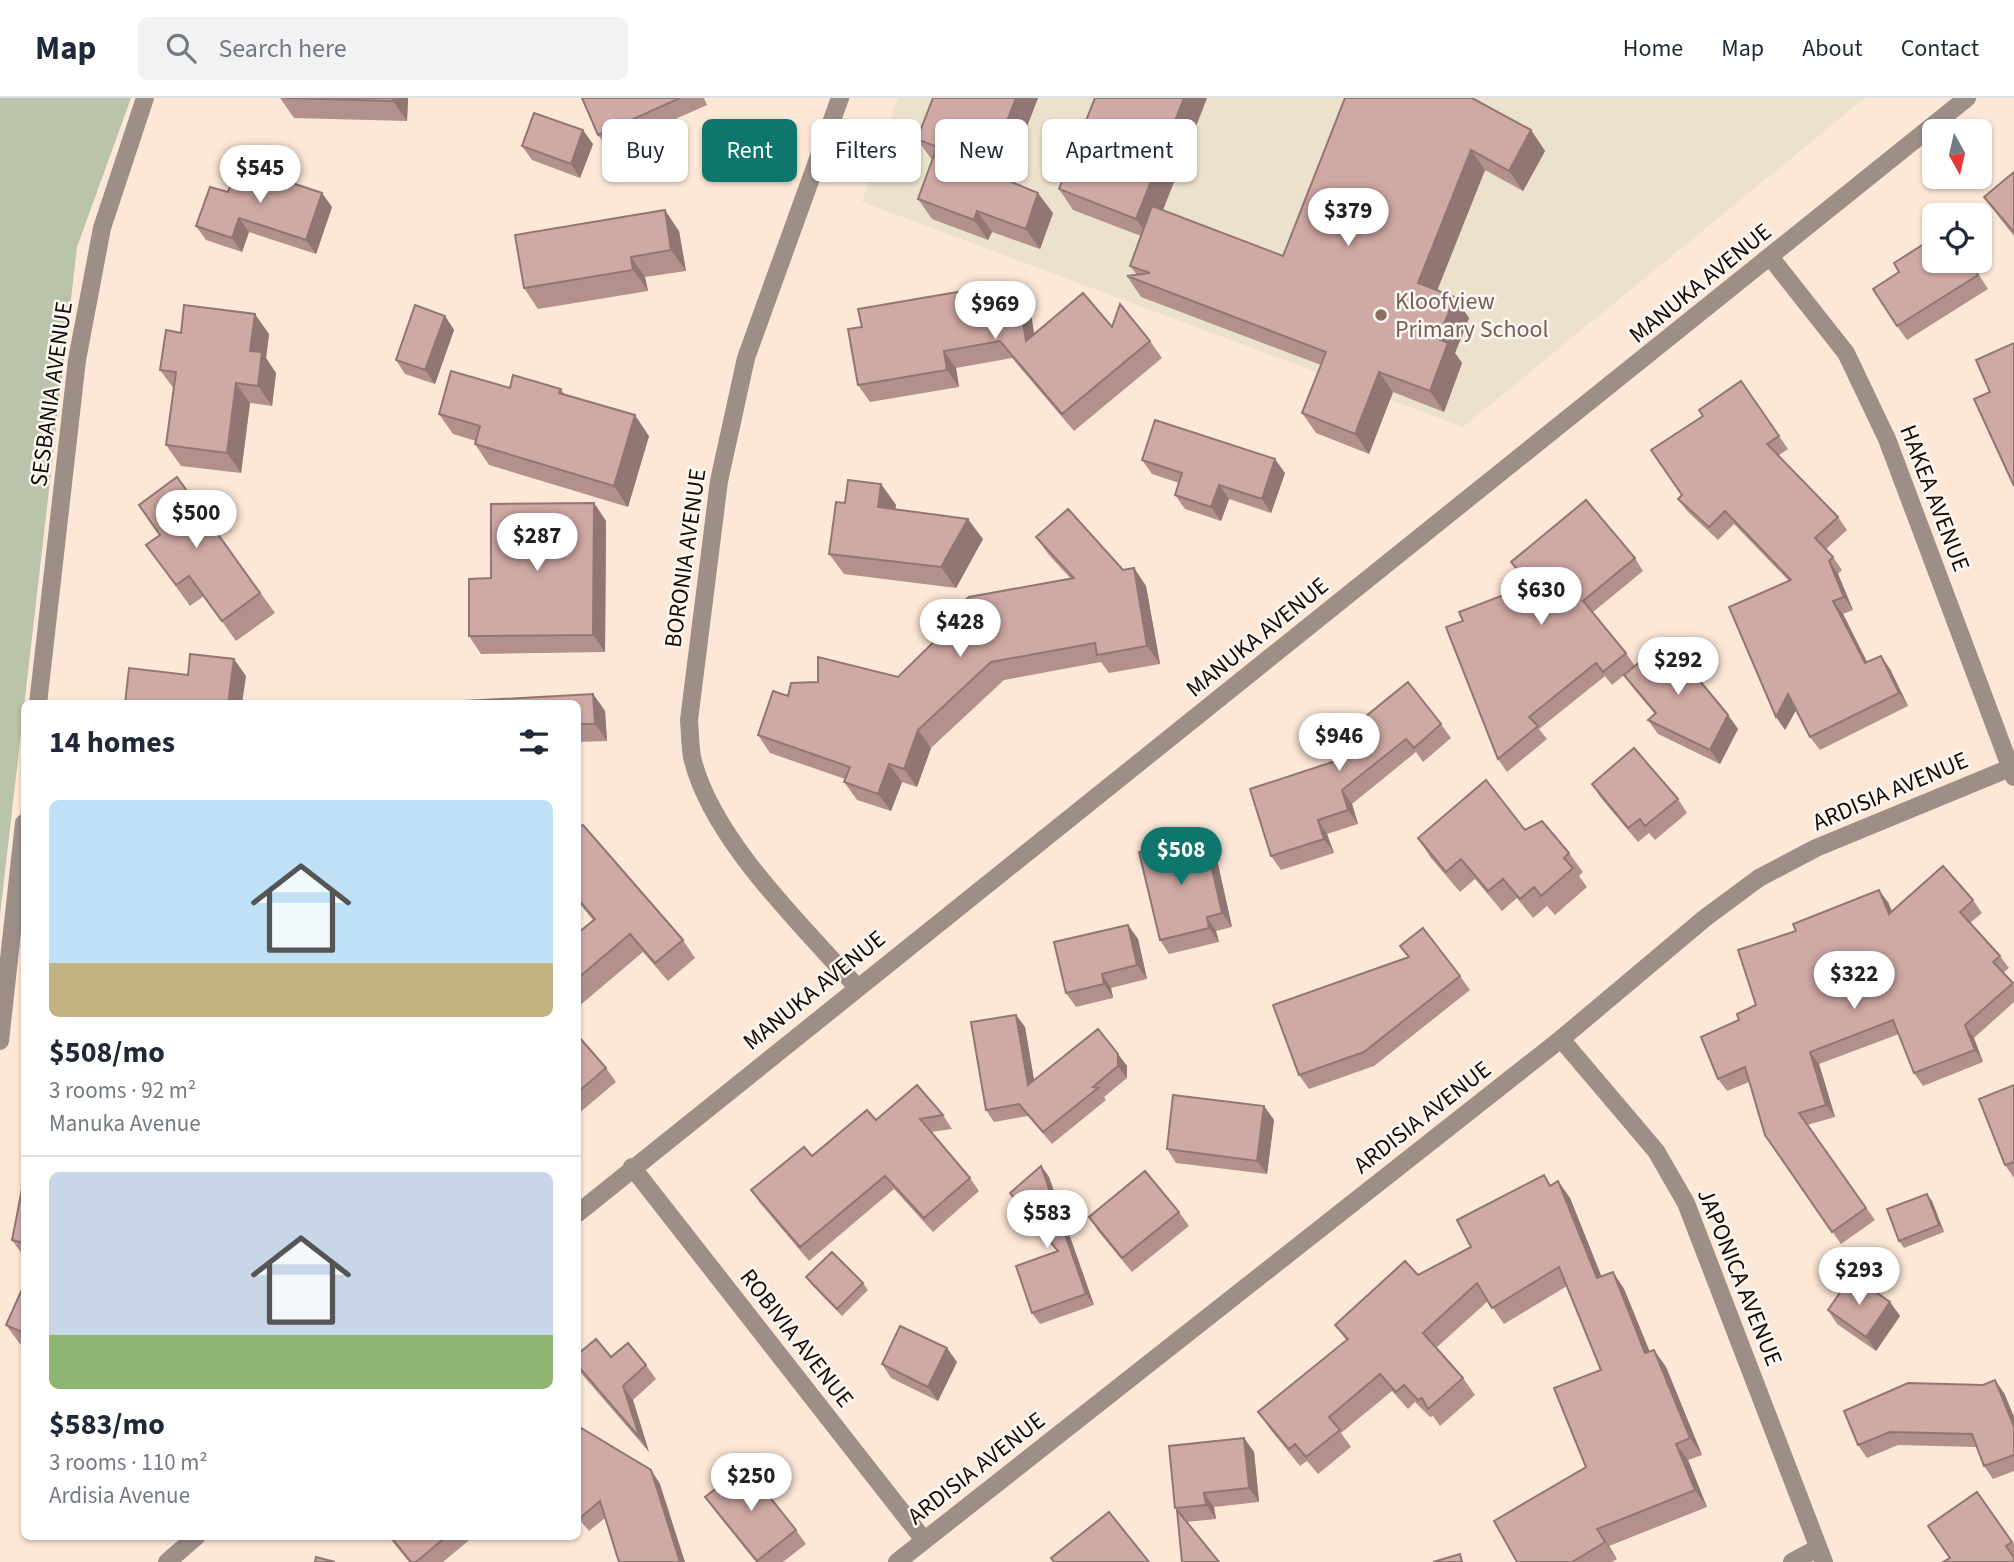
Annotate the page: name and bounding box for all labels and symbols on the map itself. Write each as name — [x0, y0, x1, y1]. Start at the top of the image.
north arrow — [1922, 119, 1992, 189]
pin: $545 — [219, 146, 301, 205]
pin: $379 — [1307, 188, 1389, 248]
street label: MANUKA AVENUE — [1622, 215, 1779, 352]
pin: $969 — [954, 282, 1036, 341]
place label: Kloofview Primary School — [1395, 284, 1549, 347]
street label: SESBANIA AVENUE — [21, 299, 82, 489]
marker: Kloofview Primary School — [1373, 307, 1389, 323]
street label: HAKEA AVENUE — [1891, 420, 1979, 577]
street label: BORONIA AVENUE — [656, 466, 715, 650]
pin: $500 — [155, 490, 237, 550]
pin: $287 — [496, 514, 578, 573]
pin: $630 — [1500, 568, 1582, 627]
street label: MANUKA AVENUE — [1179, 569, 1336, 706]
pin: $428 — [919, 600, 1001, 659]
pin: $292 — [1637, 638, 1719, 697]
pin: $946 — [1298, 714, 1380, 773]
street label: ARDISIA AVENUE — [1807, 743, 1973, 840]
pin: $508 — [1140, 828, 1222, 887]
street label: MANUKA AVENUE — [736, 922, 893, 1059]
pin: $322 — [1813, 951, 1895, 1011]
street label: ARDISIA AVENUE — [1346, 1052, 1499, 1182]
street label: JAPONICA AVENUE — [1688, 1183, 1791, 1371]
pin: $583 — [1006, 1190, 1088, 1250]
pin: $293 — [1818, 1248, 1900, 1307]
street label: ROBIVIA AVENUE — [731, 1261, 862, 1415]
street label: ARDISIA AVENUE — [900, 1403, 1053, 1533]
pin: $250 — [710, 1454, 792, 1513]

